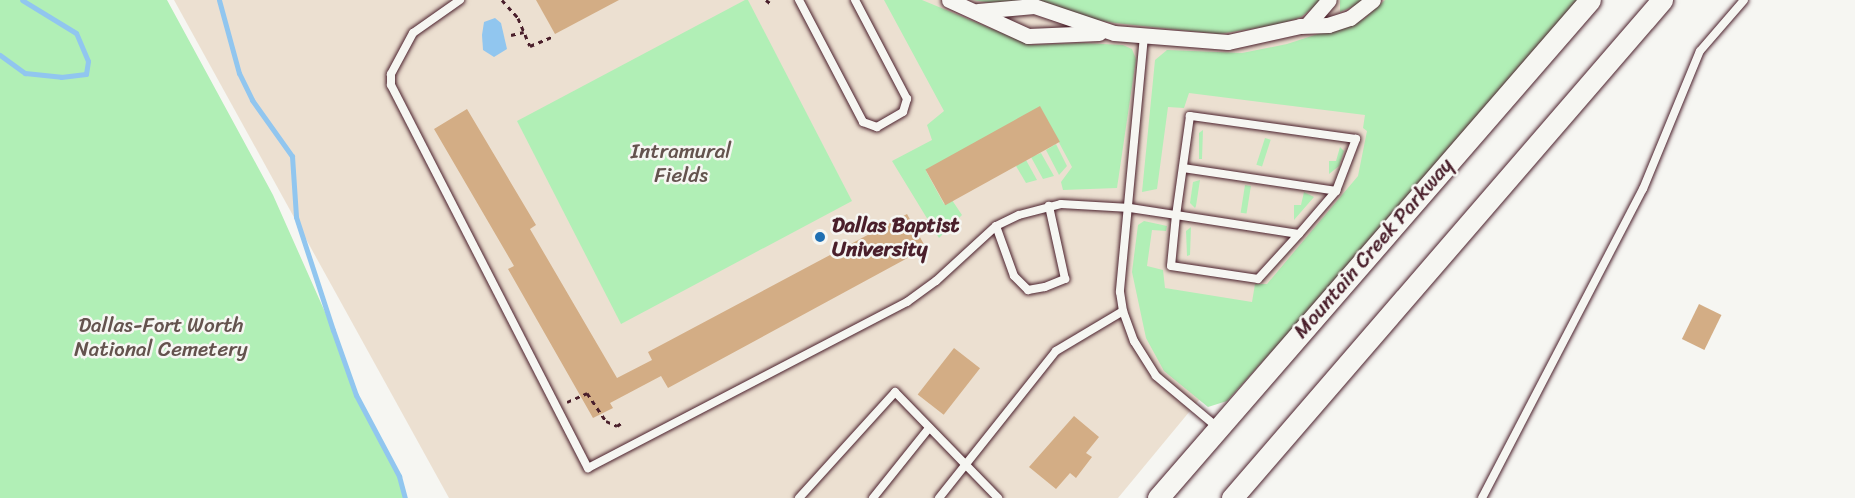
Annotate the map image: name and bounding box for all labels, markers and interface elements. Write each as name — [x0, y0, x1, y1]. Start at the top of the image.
park label: Intramural Fields — [631, 138, 731, 188]
street label: Mountain Creek Parkway — [1287, 152, 1459, 344]
place label: Dallas Baptist University — [832, 212, 959, 262]
marker: Dallas Baptist University — [813, 230, 827, 244]
park label: Dallas-Fort Worth National Cemetery — [74, 312, 248, 362]

